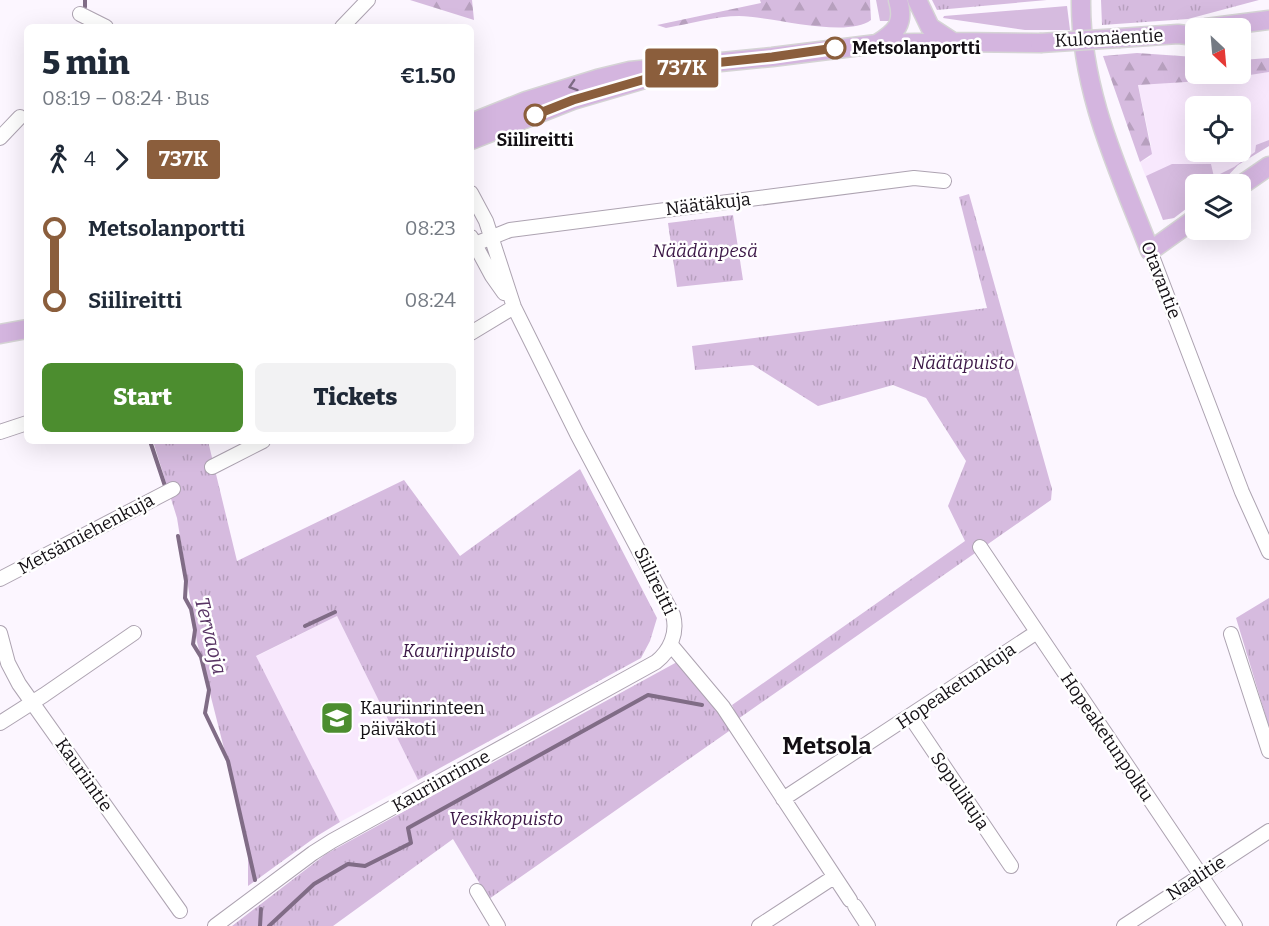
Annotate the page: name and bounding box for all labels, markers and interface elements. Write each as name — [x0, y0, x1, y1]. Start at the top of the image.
north arrow — [1185, 18, 1251, 84]
map controls — [1185, 18, 1251, 240]
street label: Kulomäentie — [1054, 24, 1164, 52]
marker: Metsolanportti — [824, 37, 846, 59]
place label: Metsolanportti — [852, 37, 981, 59]
text: 5 min — [42, 43, 130, 83]
line badge: 737K — [640, 48, 724, 88]
text: 737K — [657, 55, 707, 81]
text: €1.50 — [400, 62, 456, 89]
one-way arrow — [568, 79, 579, 91]
text: 08:19 – 08:24 · Bus — [42, 86, 210, 110]
button: locate — [1185, 96, 1251, 162]
marker: Siilireitti — [524, 104, 546, 126]
place label: Siilireitti — [497, 129, 574, 151]
icon: walk — [42, 143, 75, 176]
icon: forward — [105, 143, 138, 176]
text: 737K — [159, 146, 208, 172]
text: 4 — [84, 147, 96, 171]
button: layers — [1185, 174, 1251, 240]
street label: Näätäkuja — [664, 188, 752, 220]
text: Metsolanportti — [88, 215, 245, 242]
text: 08:23 — [405, 216, 456, 240]
street label: Otavantie — [1136, 238, 1186, 322]
park label: Näädänpesä — [652, 240, 758, 262]
text: Siilireitti — [88, 287, 182, 314]
text: 08:24 — [404, 288, 456, 312]
park label: Näätäpuisto — [912, 352, 1014, 374]
button: Start — [42, 363, 243, 432]
button: Tickets — [255, 363, 456, 432]
street label: Metsämiehenkuja — [14, 489, 158, 579]
street label: Siilireitti — [629, 544, 681, 618]
water label: Tervaoja — [189, 595, 232, 677]
street label: Hopeaketunkuja — [892, 638, 1020, 734]
park label: Kauriinpuisto — [402, 640, 516, 662]
street label: Hopeaketunpolku — [1056, 668, 1158, 806]
place label: Kauriinrinteen päiväkoti — [360, 697, 485, 740]
school or university icon: Kauriinrinteen päiväkoti — [319, 700, 355, 736]
district label: Metsola — [782, 732, 872, 760]
street label: Kauriintie — [51, 734, 117, 816]
street label: Kauriinrinne — [388, 745, 494, 817]
street label: Sopulikuja — [926, 748, 994, 834]
park label: Vesikkopuisto — [449, 808, 563, 830]
street label: Naalitie — [1162, 851, 1230, 905]

